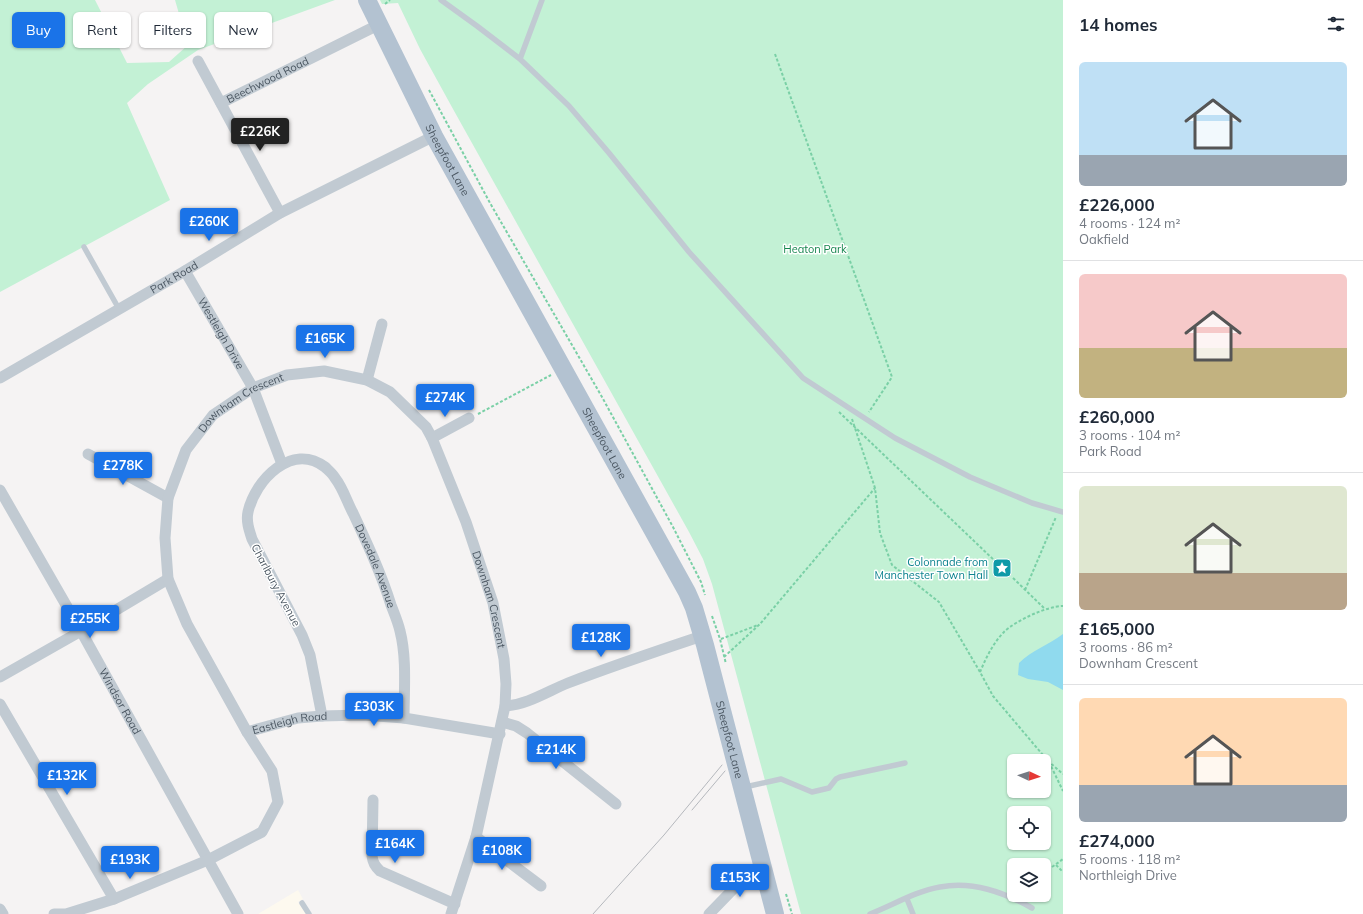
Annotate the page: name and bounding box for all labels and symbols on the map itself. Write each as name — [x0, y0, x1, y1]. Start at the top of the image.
street label: Beechwood Road — [224, 54, 311, 106]
pin: £226K — [232, 118, 288, 152]
street label: Sheepfoot Lane — [422, 122, 473, 198]
pin: £260K — [181, 208, 237, 242]
park label: Heaton Park — [783, 242, 847, 256]
street label: Park Road — [148, 258, 200, 297]
street label: Westleigh Drive — [195, 295, 247, 372]
pin: £165K — [297, 325, 353, 359]
street label: Downham Crescent — [195, 370, 286, 435]
pin: £274K — [417, 384, 473, 418]
street label: Sheepfoot Lane — [579, 405, 630, 482]
pin: £278K — [95, 452, 151, 486]
street label: Dovedale Avenue — [352, 522, 398, 610]
street label: Charlbury Avenue — [248, 541, 304, 629]
street label: Downham Crescent — [469, 549, 509, 650]
place label: Colonnade from Manchester Town Hall — [874, 555, 988, 582]
place icon: Colonnade from Manchester Town Hall — [991, 557, 1013, 579]
pin: £255K — [62, 605, 118, 639]
pin: £128K — [573, 624, 629, 658]
street label: Windsor Road — [96, 666, 144, 737]
pin: £303K — [346, 693, 402, 727]
street label: Sheepfoot Lane — [713, 699, 746, 780]
street label: Eastleigh Road — [251, 709, 327, 737]
pin: £214K — [528, 736, 584, 770]
north arrow — [1007, 754, 1051, 798]
pin: £132K — [39, 762, 95, 796]
pin: £164K — [367, 830, 423, 864]
pin: £108K — [474, 837, 530, 871]
pin: £193K — [102, 846, 158, 880]
pin: £153K — [712, 864, 768, 898]

